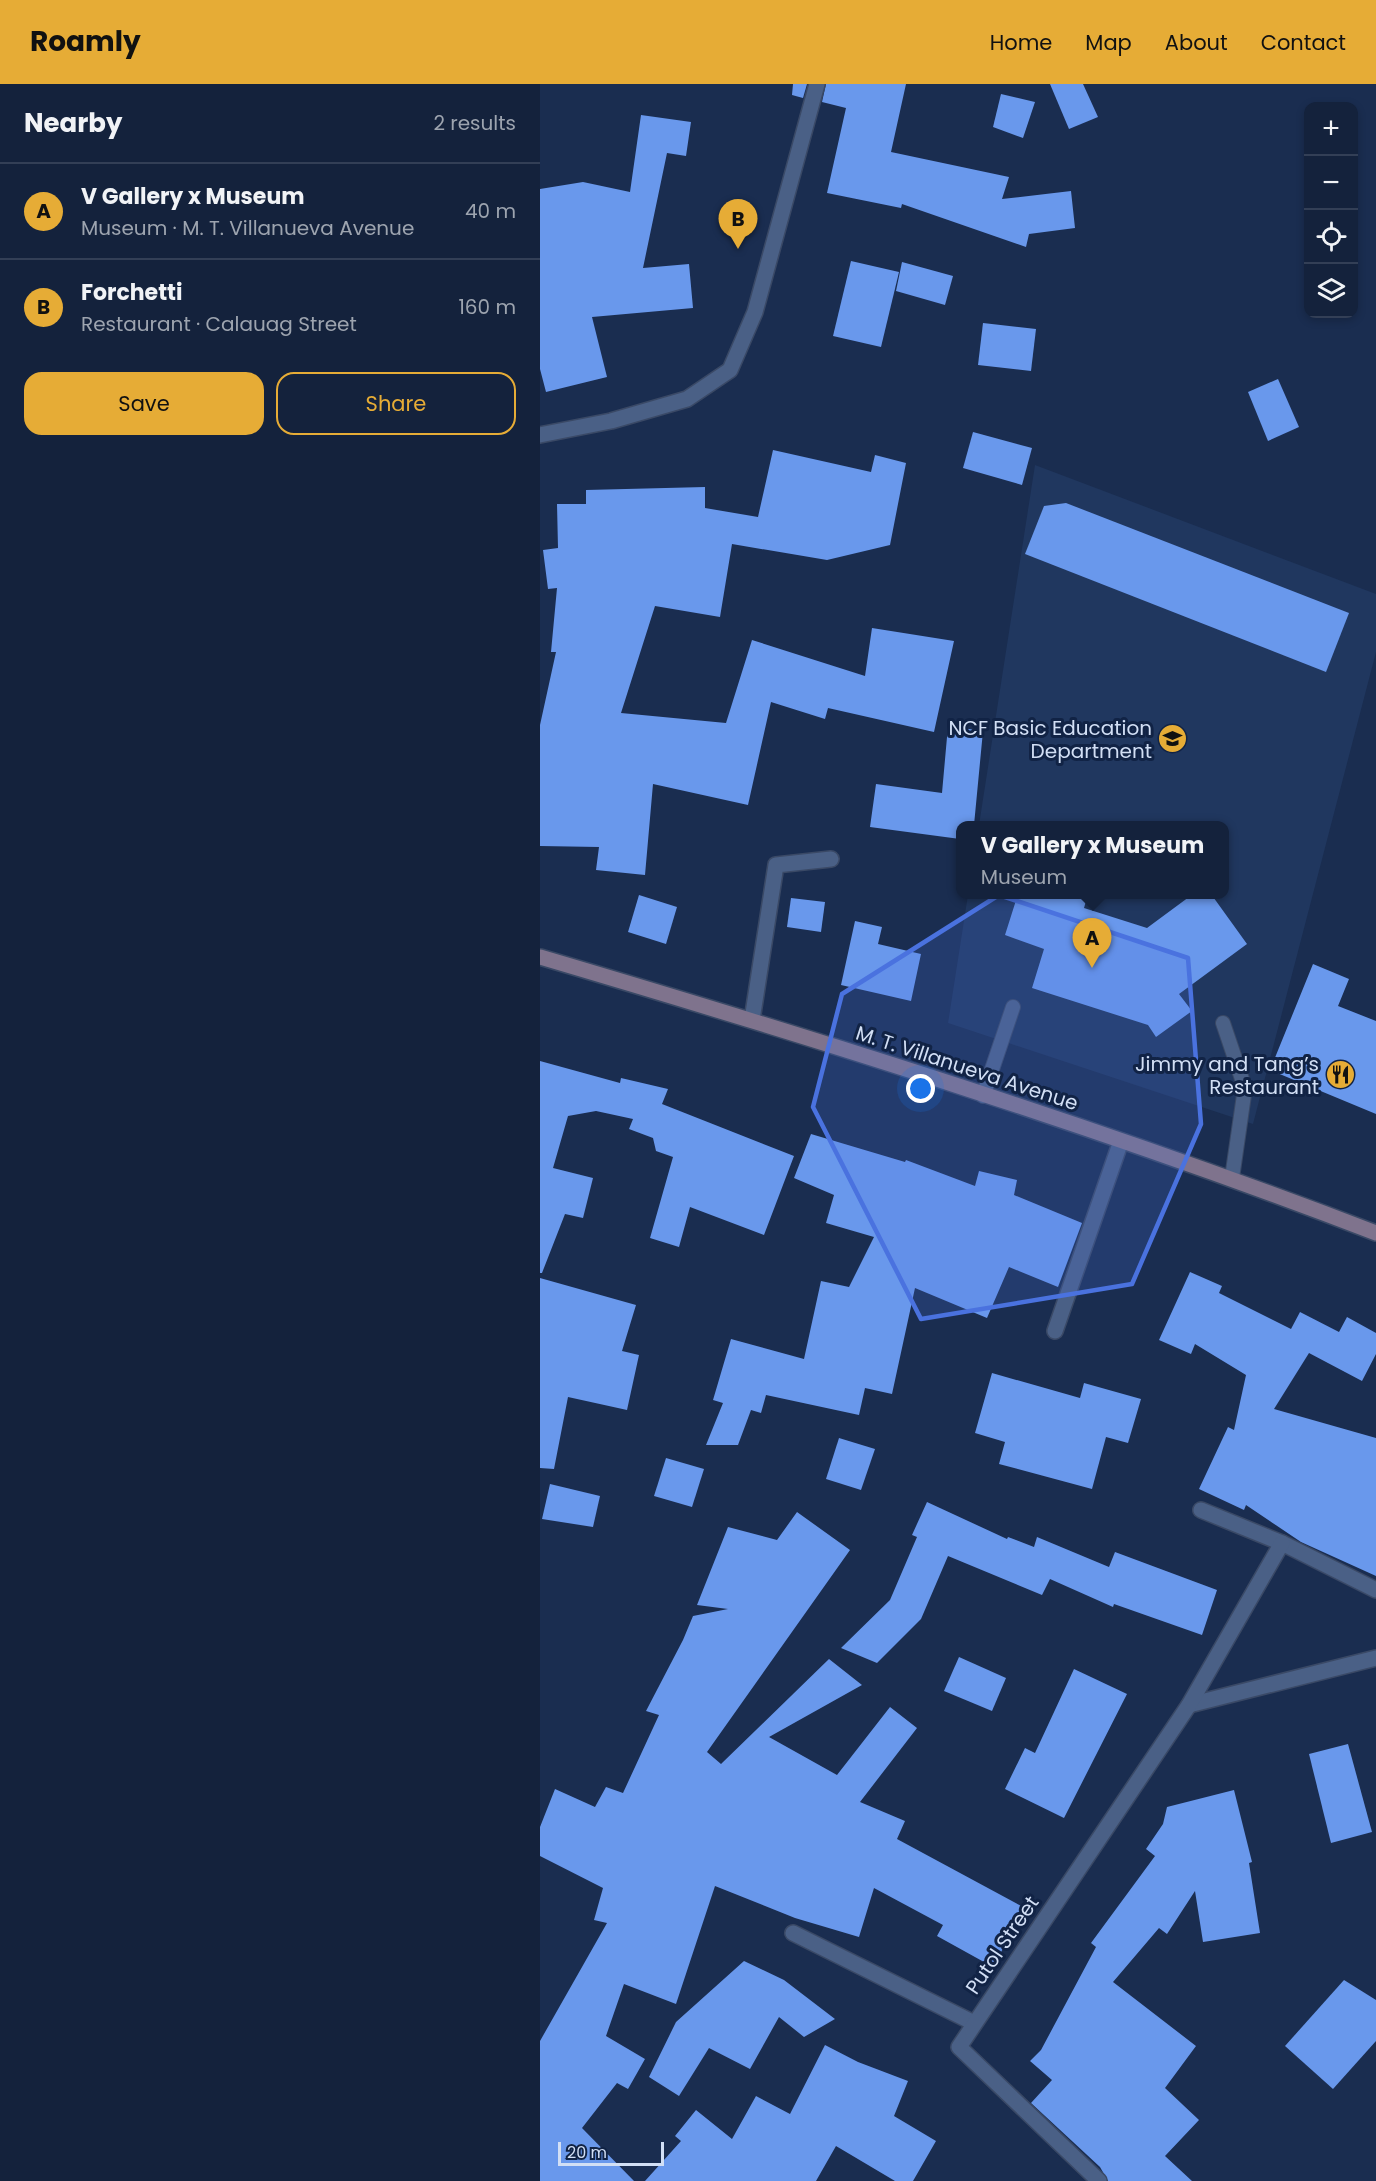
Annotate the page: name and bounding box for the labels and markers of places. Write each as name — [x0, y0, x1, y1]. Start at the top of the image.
pin: B — [718, 200, 758, 249]
place label: NCF Basic Education Department — [948, 714, 1152, 765]
school or university icon: NCF Basic Education Department — [1157, 723, 1189, 755]
pin: A — [1072, 918, 1112, 968]
place label: Jimmy and Tang’s Restaurant — [1135, 1050, 1319, 1101]
restaurant icon: Jimmy and Tang’s Restaurant — [1324, 1059, 1356, 1091]

